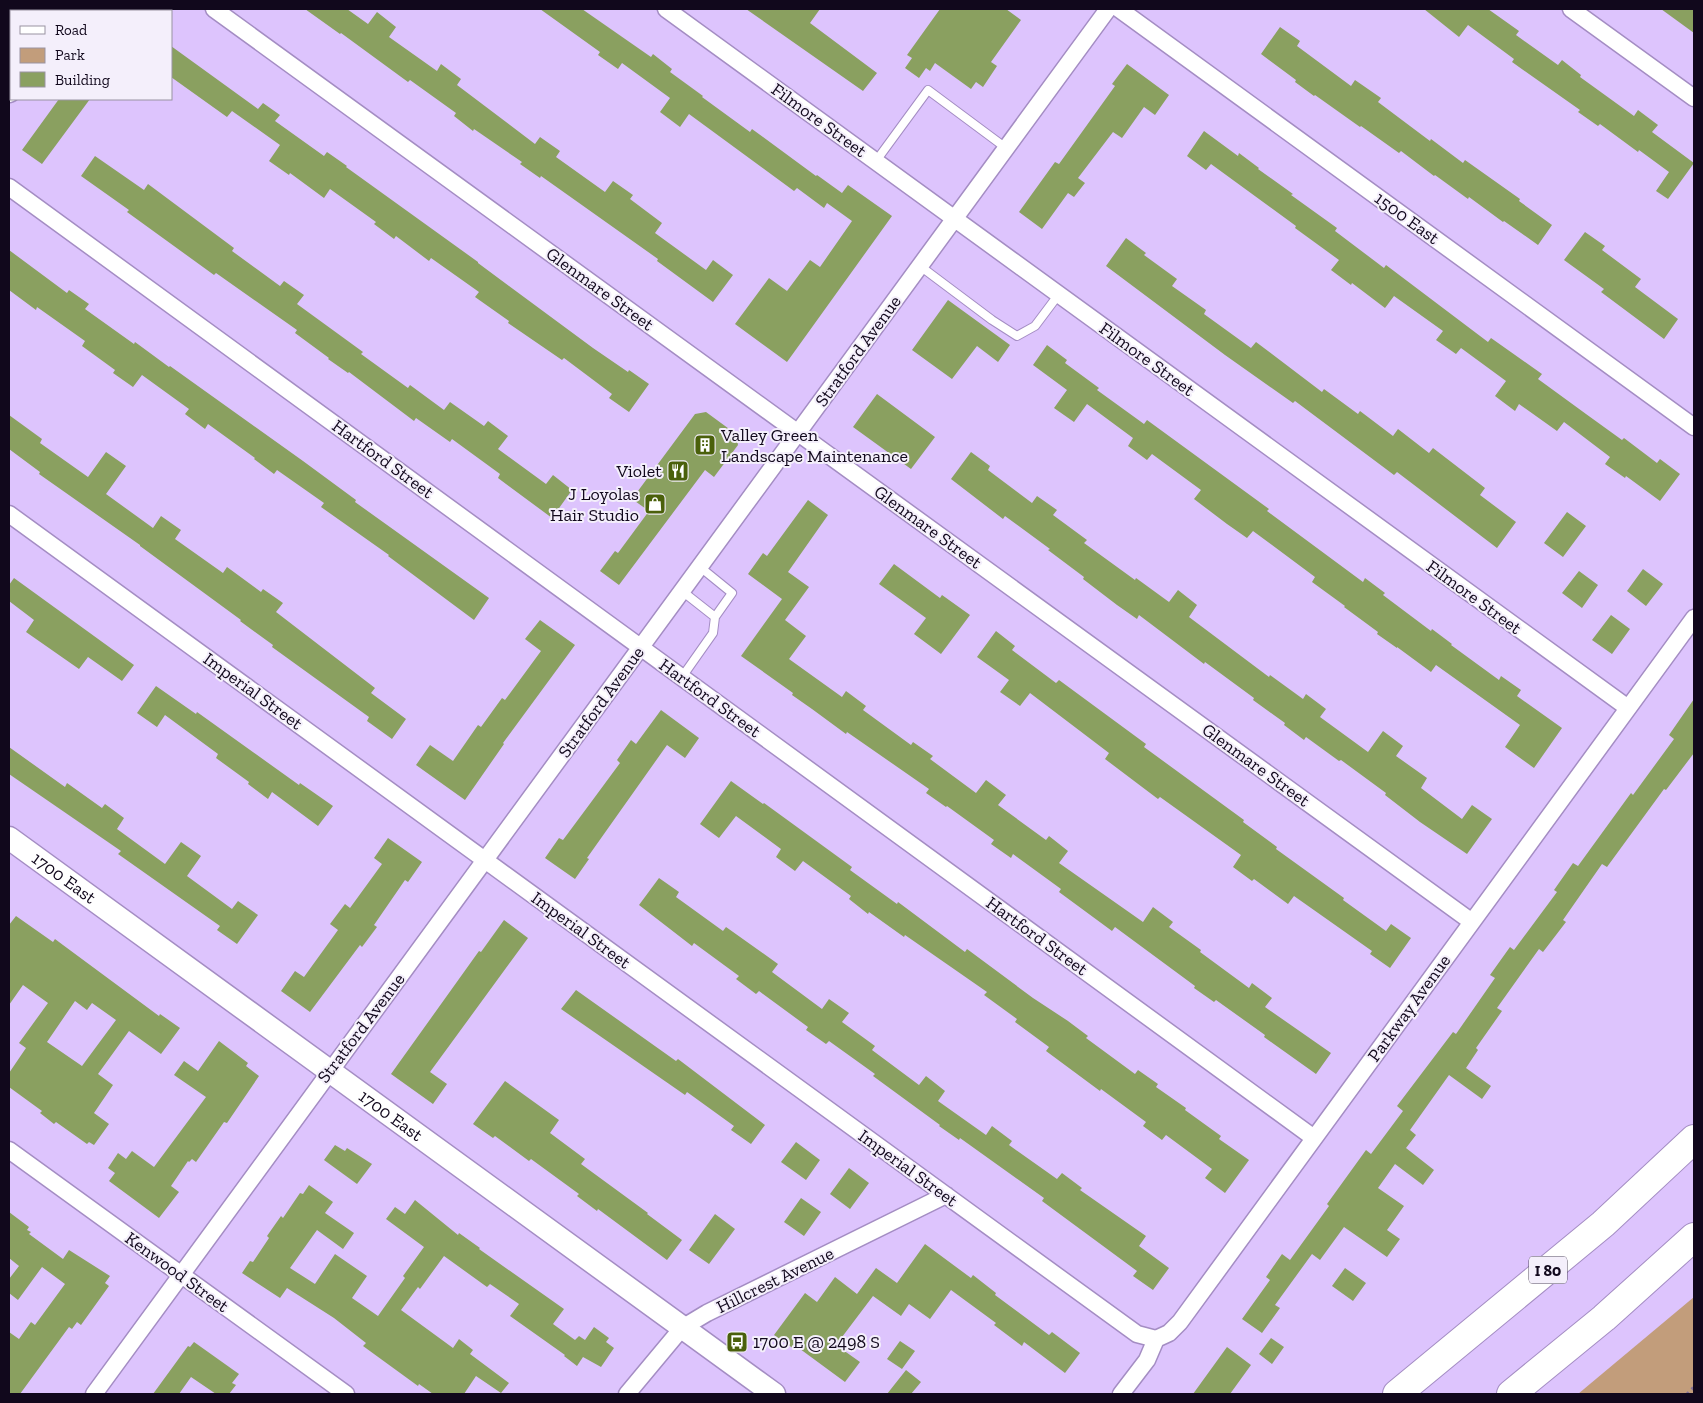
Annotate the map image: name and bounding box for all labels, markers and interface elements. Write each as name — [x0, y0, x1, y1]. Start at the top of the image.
legend — [10, 10, 172, 100]
text: Road — [55, 21, 88, 39]
text: Park — [55, 46, 85, 64]
text: Building — [55, 71, 110, 89]
street label: Filmore Street — [767, 78, 871, 162]
street label: 1500 East — [1370, 187, 1444, 249]
street label: Glenmare Street — [542, 243, 658, 336]
street label: Stratford Avenue — [810, 291, 906, 411]
street label: Filmore Street — [1095, 317, 1199, 401]
street label: Hartford Street — [328, 415, 438, 503]
place label: Valley Green Landscape Maintenance — [720, 424, 908, 467]
building icon: Valley Green Landscape Maintenance — [693, 433, 717, 457]
restaurant icon: Violet — [666, 459, 690, 483]
place label: Violet — [615, 460, 662, 482]
street label: Glenmare Street — [870, 481, 986, 574]
place label: J Loyolas Hair Studio — [550, 483, 639, 526]
shop icon: J Loyolas Hair Studio — [643, 492, 667, 516]
street label: Filmore Street — [1422, 555, 1526, 639]
street label: Stratford Avenue — [553, 642, 649, 762]
street label: Imperial Street — [199, 648, 307, 735]
street label: Hartford Street — [655, 654, 765, 742]
street label: Glenmare Street — [1198, 719, 1314, 812]
street label: 1700 East — [28, 847, 101, 909]
street label: Imperial Street — [527, 887, 635, 974]
street label: Hartford Street — [982, 892, 1092, 980]
street label: Parkway Avenue — [1363, 950, 1455, 1066]
street label: Stratford Avenue — [312, 969, 410, 1087]
street label: 1700 East — [354, 1085, 427, 1146]
street label: Imperial Street — [854, 1125, 962, 1212]
street label: Kenwood Street — [121, 1227, 234, 1317]
street label: Hillcrest Avenue — [713, 1242, 837, 1318]
road number: I 80 — [1529, 1256, 1567, 1284]
bus stop icon: 1700 E @ 2498 S — [725, 1330, 749, 1354]
place label: 1700 E @ 2498 S — [753, 1331, 880, 1353]

